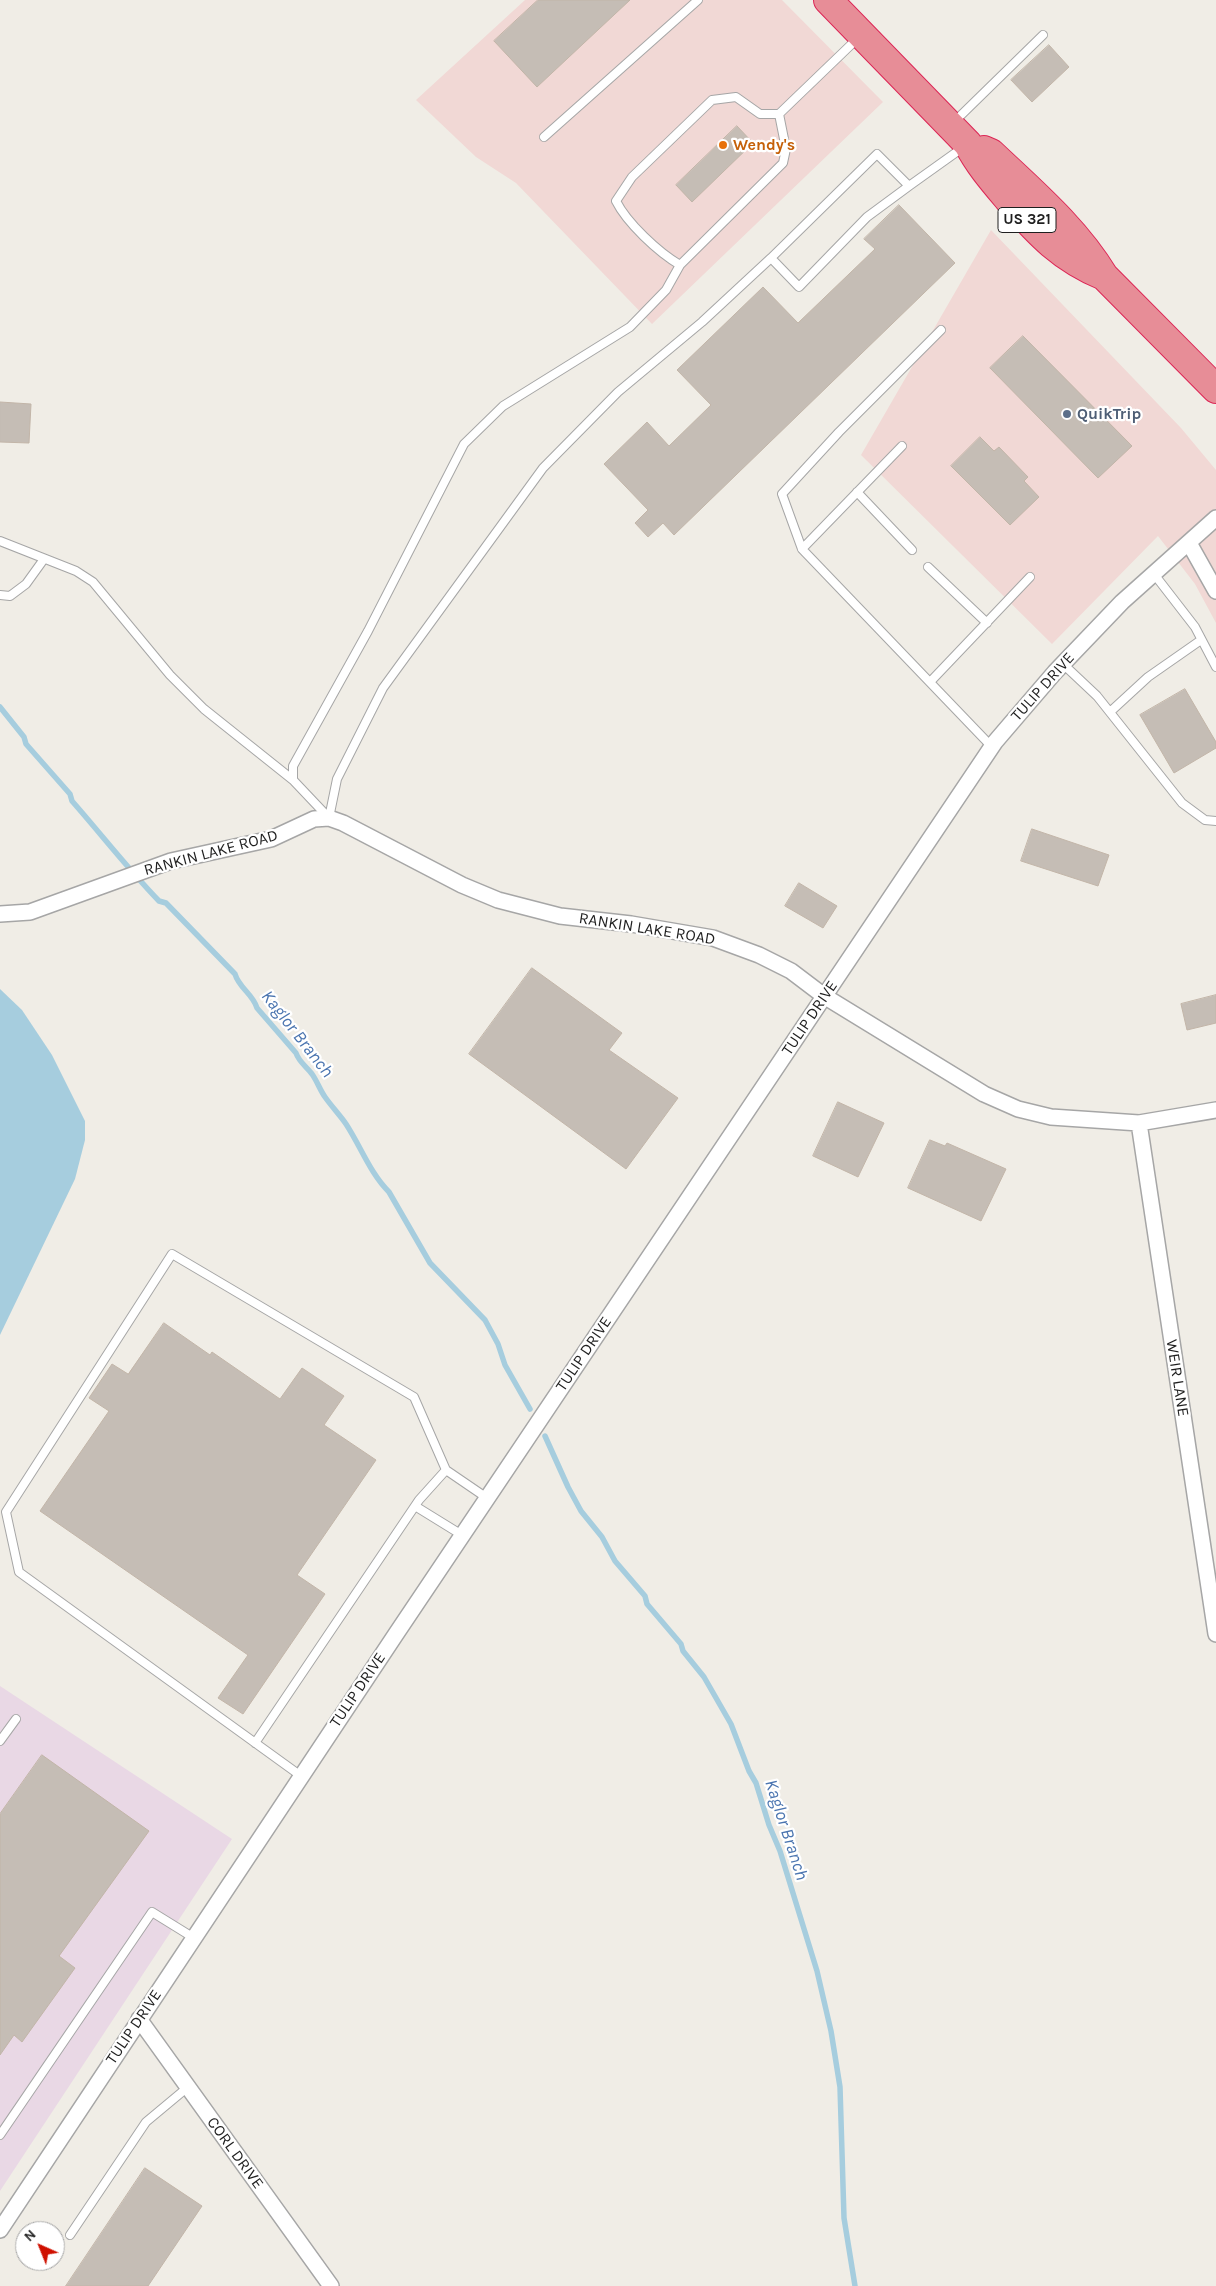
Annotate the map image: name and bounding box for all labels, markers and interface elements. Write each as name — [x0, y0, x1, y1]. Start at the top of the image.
place label: Wendy's — [733, 135, 795, 155]
marker: Wendy's — [717, 139, 729, 151]
road number: US 321 — [998, 208, 1056, 232]
place label: QuikTrip — [1077, 404, 1141, 424]
marker: QuikTrip — [1061, 408, 1073, 420]
street label: TULIP DRIVE — [1007, 649, 1079, 725]
street label: RANKIN LAKE ROAD — [142, 826, 280, 880]
street label: RANKIN LAKE ROAD — [577, 909, 717, 949]
street label: TULIP DRIVE — [778, 977, 842, 1059]
water label: Kaglor Branch — [256, 986, 338, 1082]
street label: TULIP DRIVE — [552, 1313, 616, 1395]
street label: WEIR LANE — [1161, 1338, 1193, 1418]
street label: TULIP DRIVE — [326, 1649, 390, 1731]
water label: Kaglor Branch — [760, 1777, 812, 1883]
street label: TULIP DRIVE — [102, 1986, 166, 2068]
street label: CORL DRIVE — [203, 2113, 267, 2193]
north arrow — [15, 2221, 65, 2271]
text: N — [20, 2226, 39, 2245]

